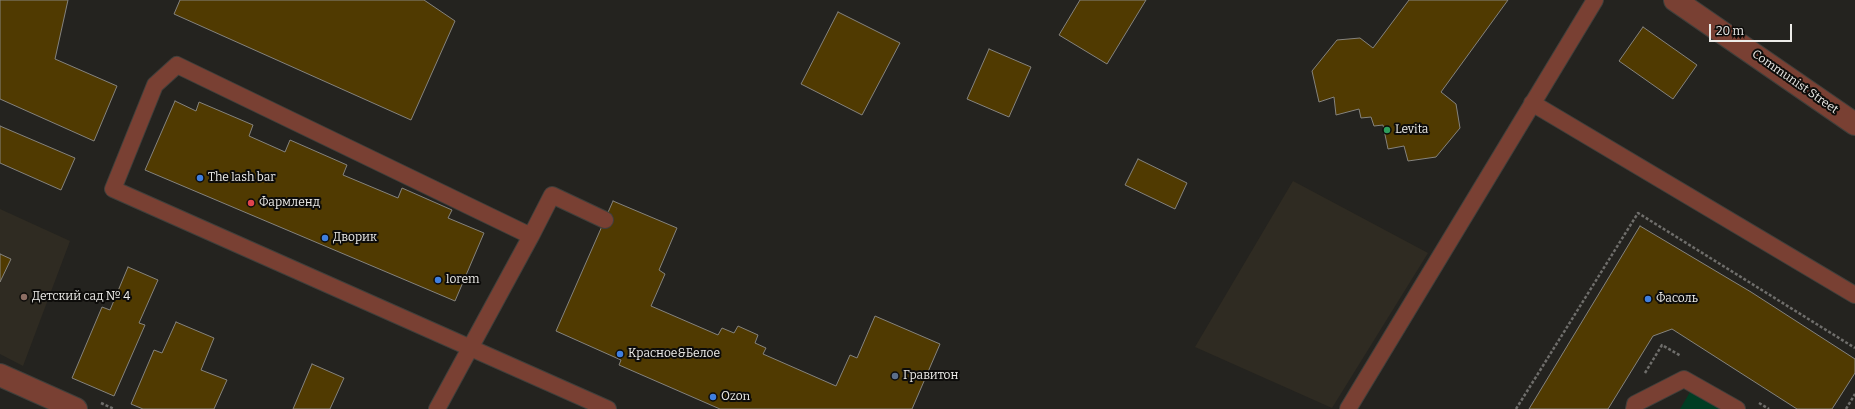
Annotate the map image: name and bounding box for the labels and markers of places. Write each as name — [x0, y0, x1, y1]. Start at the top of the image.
place label: Levita — [1395, 123, 1428, 137]
marker: Levita — [1382, 125, 1392, 135]
place label: The lash bar — [208, 171, 276, 185]
marker: The lash bar — [195, 173, 205, 183]
place label: Фармленд — [259, 196, 320, 210]
marker: Фармленд — [246, 198, 256, 208]
place label: Дворик — [333, 231, 377, 245]
marker: Дворик — [320, 233, 330, 243]
place label: lorem — [446, 273, 479, 287]
marker: lorem — [433, 275, 443, 285]
place label: Детский сад № 4 — [32, 290, 130, 304]
marker: Детский сад № 4 — [19, 292, 29, 302]
place label: Фасоль — [1656, 292, 1698, 306]
marker: Фасоль — [1643, 294, 1653, 304]
place label: Красное&Белое — [628, 347, 720, 361]
marker: Красное&Белое — [615, 349, 625, 359]
place label: Гравитон — [903, 369, 958, 383]
marker: Гравитон — [890, 371, 900, 381]
place label: Ozon — [721, 390, 750, 404]
marker: Ozon — [708, 392, 718, 402]

